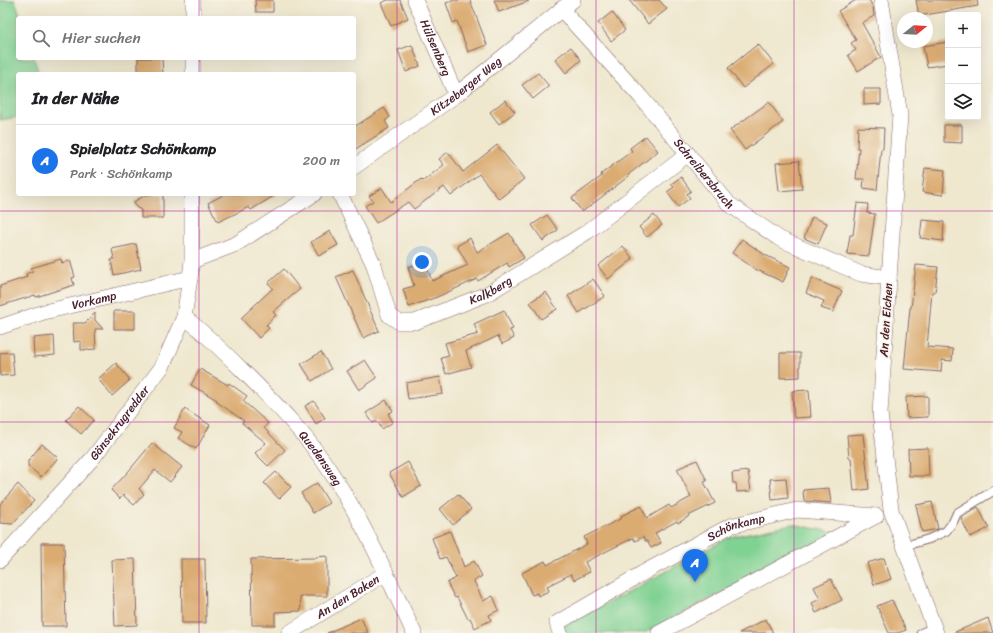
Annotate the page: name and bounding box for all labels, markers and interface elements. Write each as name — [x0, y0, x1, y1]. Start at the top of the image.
north arrow — [897, 12, 933, 48]
map controls — [945, 12, 981, 120]
button: + — [945, 12, 981, 48]
search box — [16, 16, 356, 60]
street label: Hülsenberg — [414, 16, 458, 80]
text: Hier suchen — [62, 25, 141, 51]
icon: search — [30, 27, 52, 49]
button: − — [945, 48, 981, 84]
street label: Kitzeberger Weg — [425, 51, 507, 121]
text: In der Nähe — [32, 83, 119, 113]
button: layers — [945, 84, 981, 120]
street label: Schreibersbruch — [668, 133, 738, 215]
text: Spielplatz Schönkamp — [70, 136, 216, 162]
text: A — [41, 149, 49, 172]
text: 200 m — [303, 149, 340, 172]
text: Park · Schönkamp — [70, 162, 172, 185]
your location — [412, 252, 432, 272]
street label: Kalkberg — [466, 270, 517, 311]
street label: An den Eichen — [872, 282, 900, 359]
street label: Vorkamp — [70, 284, 119, 316]
street label: Gänsekrugredder — [83, 380, 156, 465]
street label: Quedensweg — [293, 425, 348, 491]
street label: Schönkamp — [703, 507, 768, 548]
pin: A — [682, 549, 708, 582]
street label: An den Baken — [310, 568, 384, 625]

